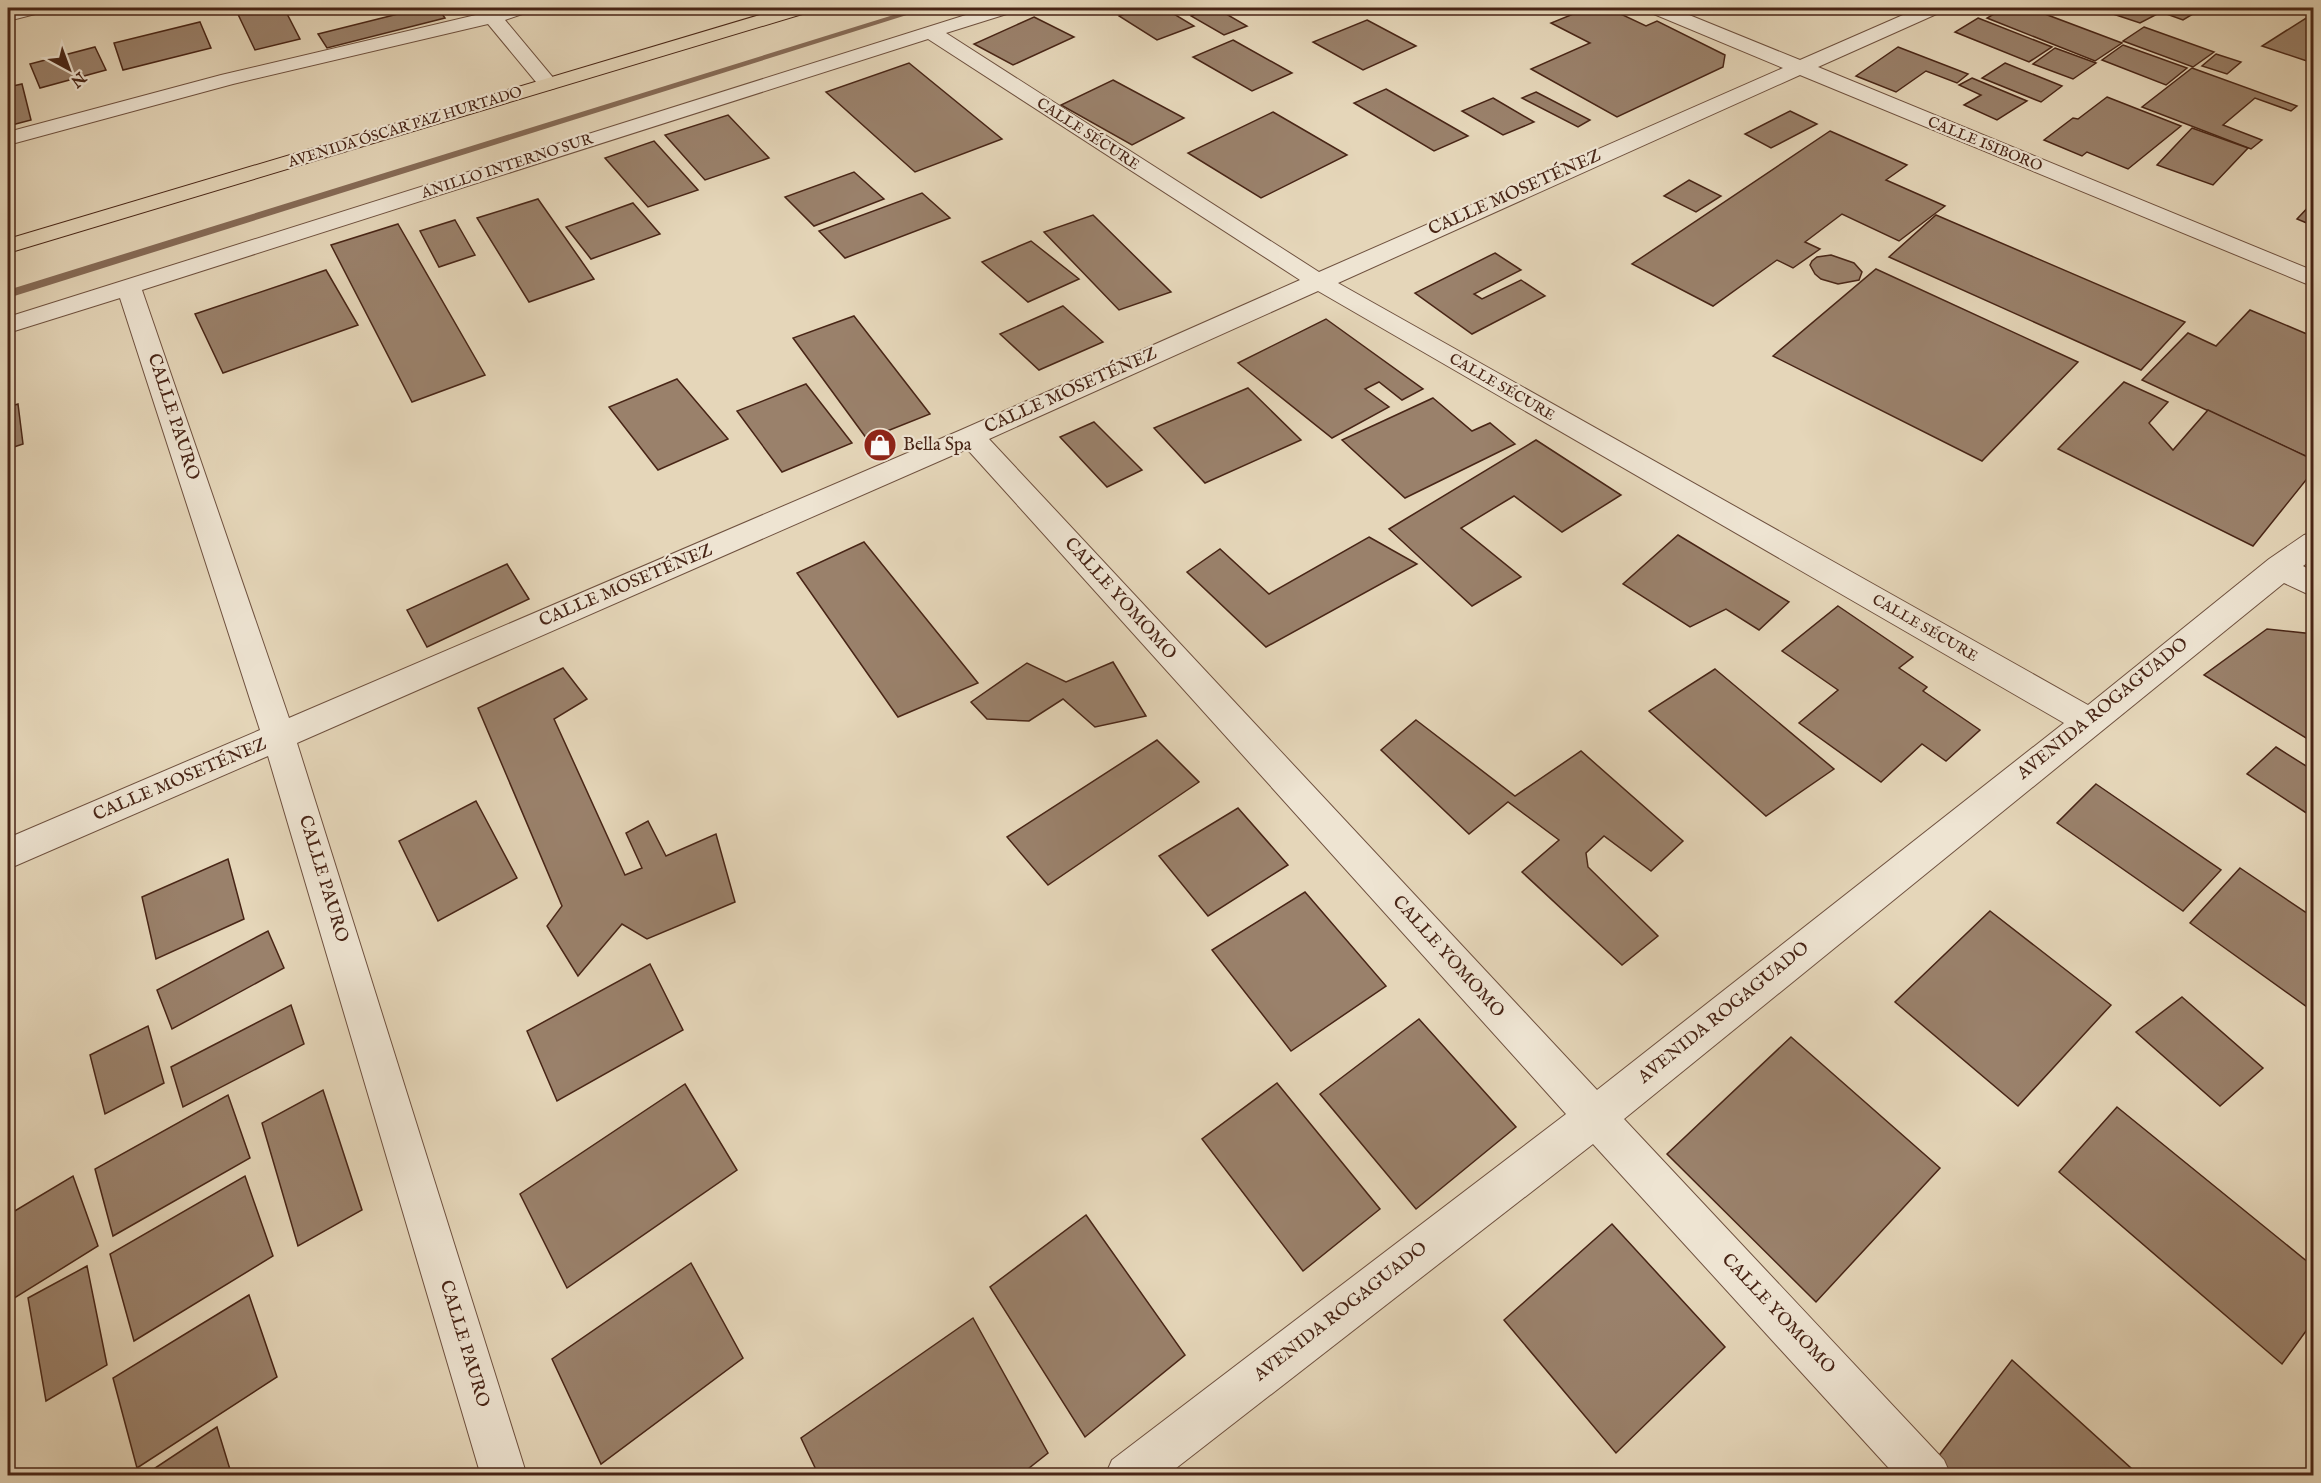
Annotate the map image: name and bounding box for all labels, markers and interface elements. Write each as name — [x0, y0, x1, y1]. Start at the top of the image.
north arrow — [39, 39, 99, 99]
text: N — [66, 66, 90, 91]
street label: AVENIDA ÓSCAR PAZ HURTADO — [285, 82, 524, 172]
street label: CALLE SÉCURE — [1033, 94, 1143, 174]
street label: CALLE ISIBORO — [1925, 112, 2045, 176]
street label: ANILLO INTERNO SUR — [418, 129, 596, 203]
street label: CALLE MOSETÉNEZ — [1424, 143, 1605, 241]
street label: CALLE MOSETÉNEZ — [980, 341, 1161, 439]
street label: CALLE SÉCURE — [1446, 349, 1558, 425]
street label: CALLE PAURO — [142, 351, 204, 483]
shop icon: Bella Spa — [862, 427, 898, 463]
place label: Bella Spa — [903, 434, 972, 457]
street label: CALLE YOMOMO — [1059, 533, 1181, 665]
street label: CALLE MOSETÉNEZ — [535, 537, 717, 633]
street label: CALLE SÉCURE — [1869, 590, 1981, 666]
street label: AVENIDA ROGAGUADO — [2012, 633, 2193, 786]
street label: CALLE MOSETÉNEZ — [89, 731, 271, 827]
street label: CALLE PAURO — [293, 813, 353, 945]
street label: CALLE YOMOMO — [1387, 891, 1509, 1023]
street label: AVENIDA ROGAGUADO — [1633, 937, 1814, 1090]
street label: AVENIDA ROGAGUADO — [1249, 1237, 1432, 1387]
street label: CALLE YOMOMO — [1716, 1249, 1840, 1379]
street label: CALLE PAURO — [434, 1278, 494, 1410]

